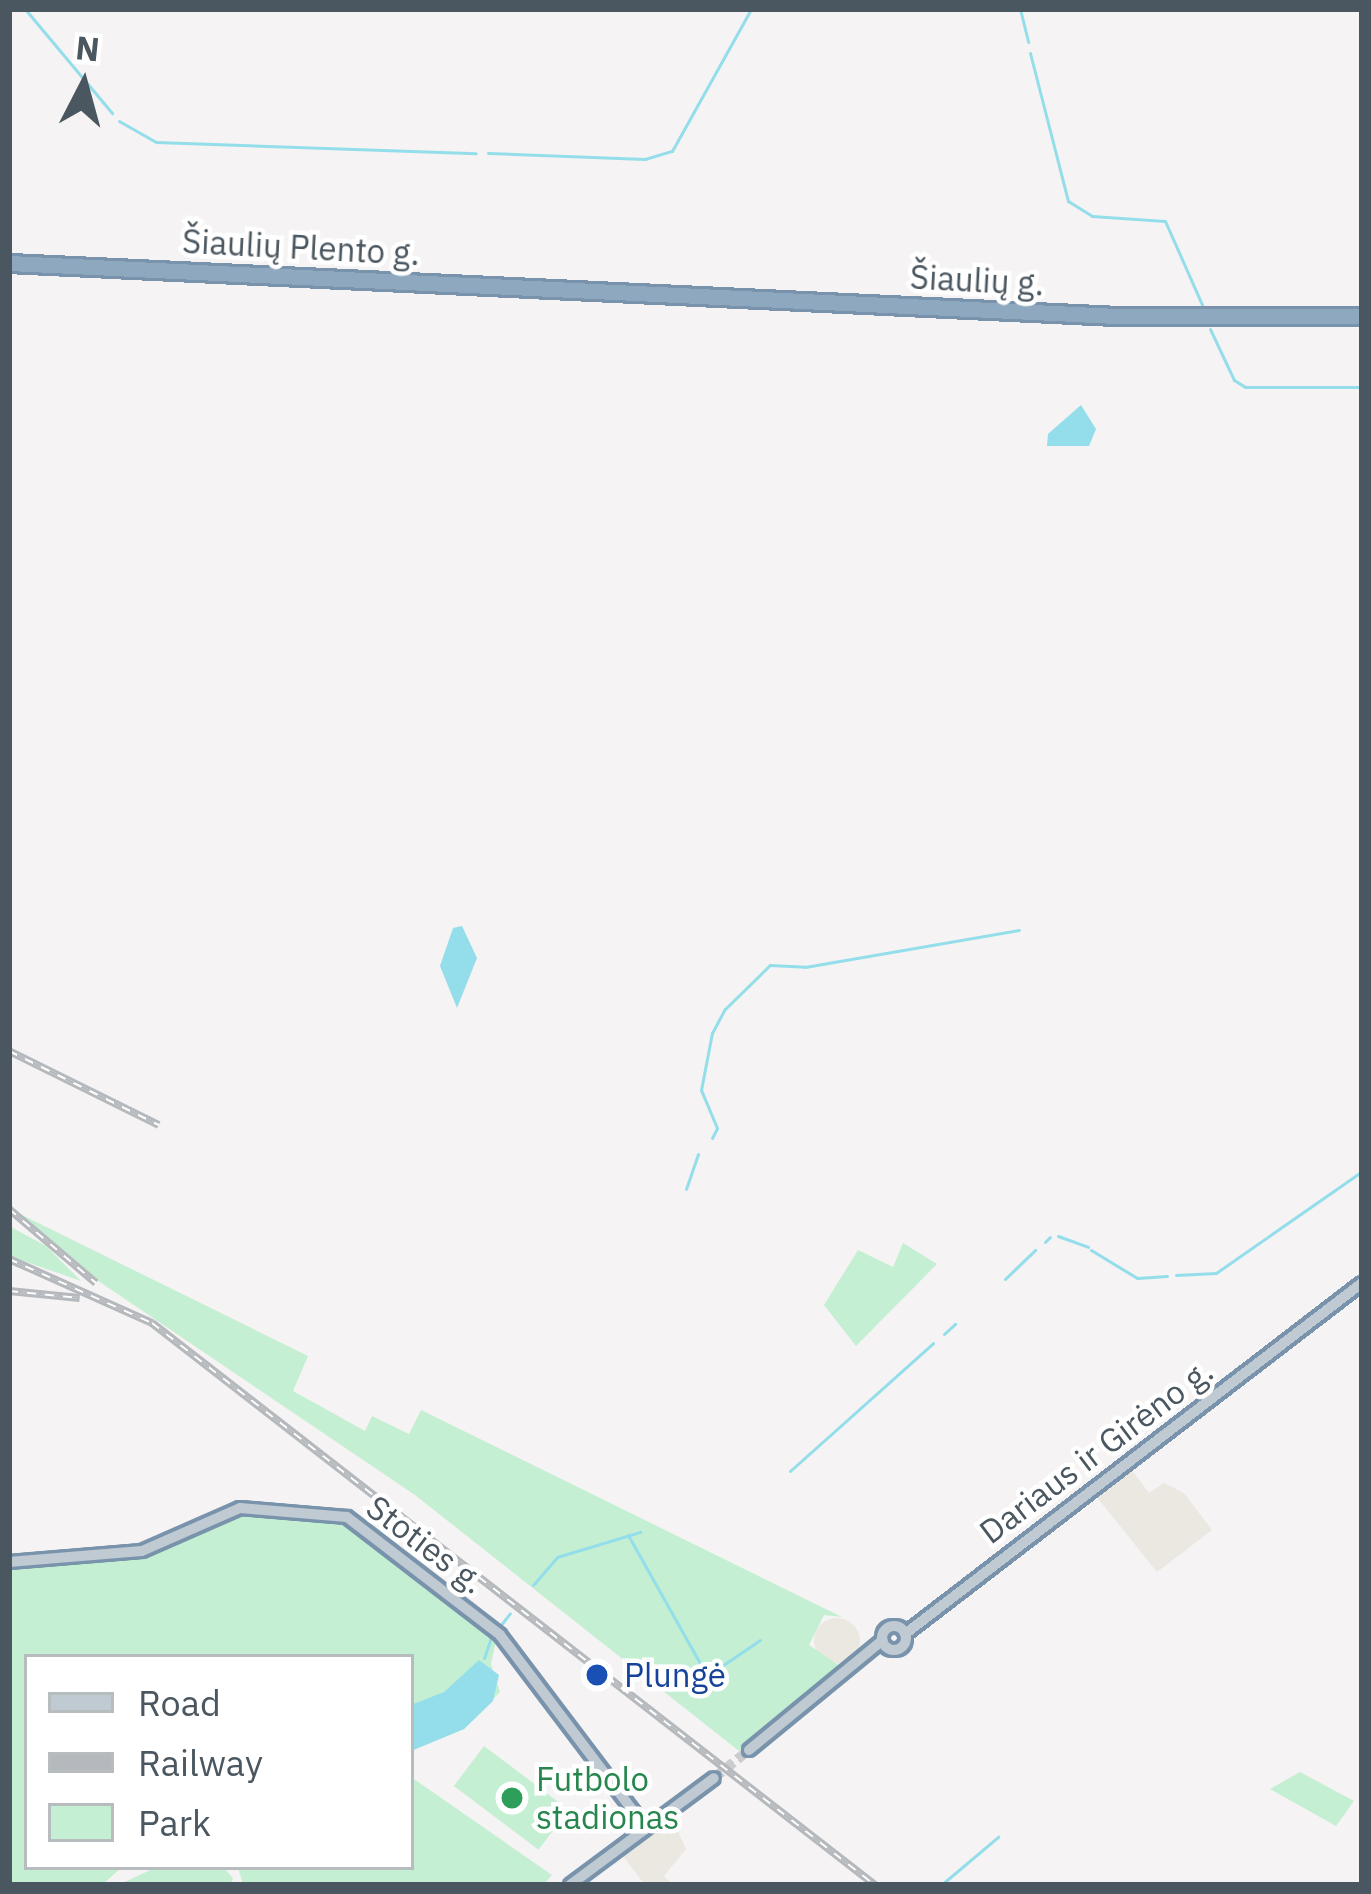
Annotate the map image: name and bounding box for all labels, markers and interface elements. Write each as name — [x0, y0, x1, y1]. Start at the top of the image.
north arrow — [24, 24, 144, 144]
text: N — [74, 25, 102, 70]
street label: Šiaulių Plento g. — [181, 221, 421, 273]
street label: Šiaulių g. — [909, 257, 1045, 303]
street label: Dariaus ir Girėno g. — [972, 1350, 1220, 1552]
street label: Stoties g. — [359, 1487, 493, 1601]
legend — [24, 1654, 414, 1870]
place label: Plungė — [624, 1655, 726, 1695]
marker: Plungė — [581, 1659, 613, 1691]
text: Road — [138, 1679, 221, 1726]
text: Railway — [138, 1739, 263, 1786]
place label: Futbolo stadionas — [536, 1759, 679, 1837]
marker: Futbolo stadionas — [499, 1785, 525, 1811]
text: Park — [138, 1799, 211, 1846]

